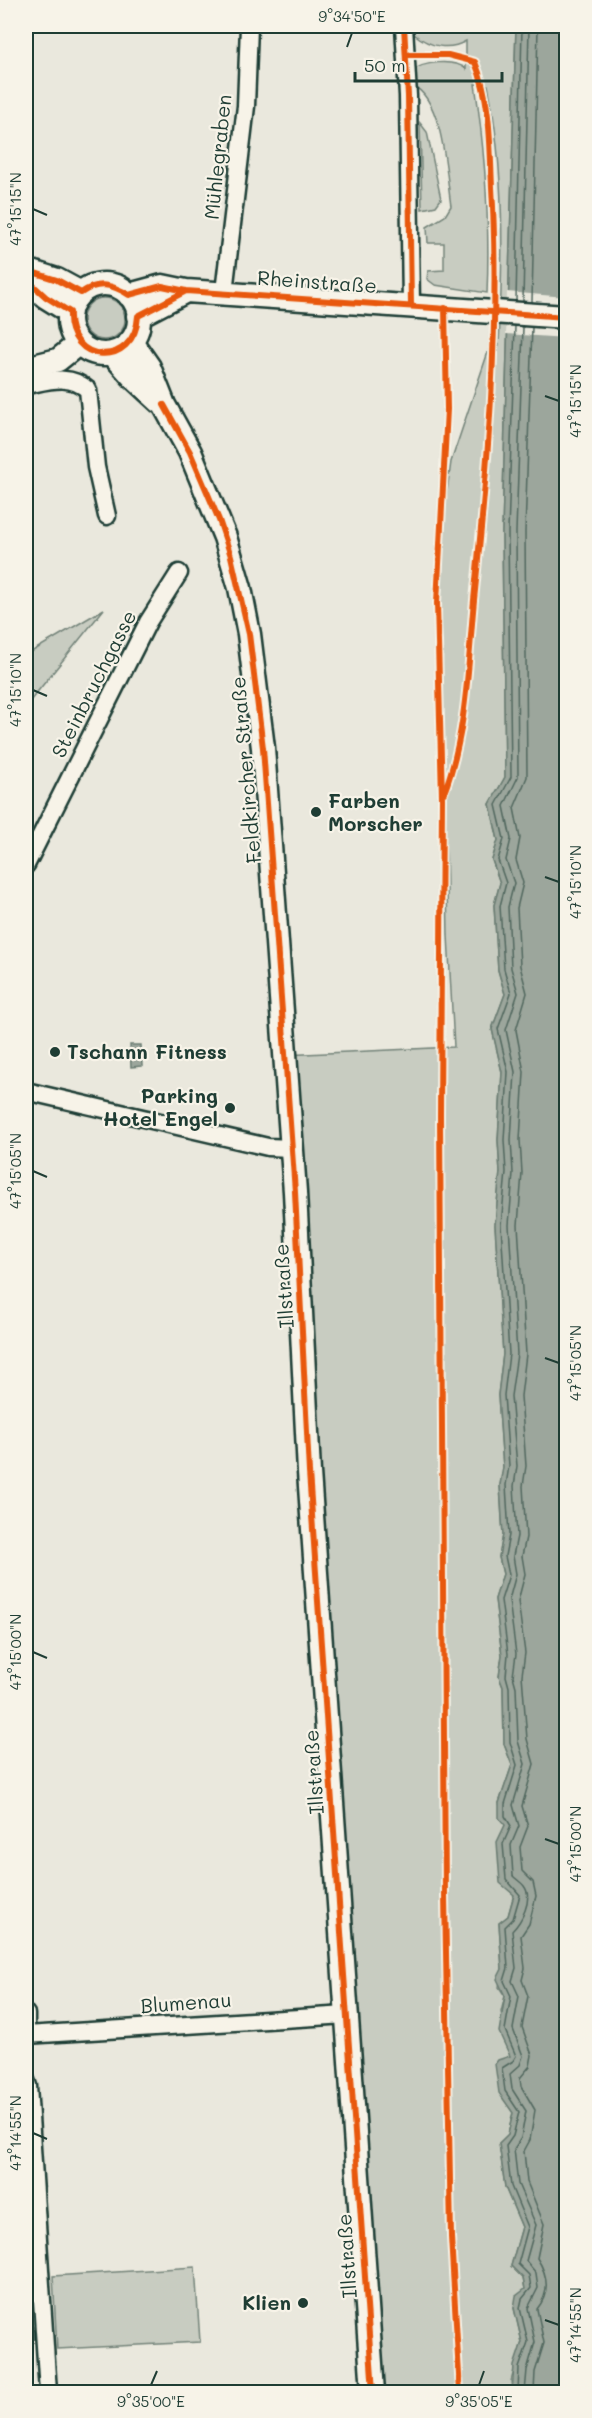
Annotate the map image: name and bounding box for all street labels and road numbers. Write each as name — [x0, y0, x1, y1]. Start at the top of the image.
street label: Mühlegraben — [197, 93, 237, 221]
street label: Rheinstraße — [256, 264, 378, 298]
street label: Steinbruchgasse — [45, 605, 142, 762]
street label: Feldkircher Straße — [224, 676, 266, 865]
street label: Illstraße — [267, 1243, 299, 1329]
street label: Illstraße — [297, 1729, 329, 1815]
street label: Blumenau — [140, 1986, 232, 2018]
street label: Illstraße — [330, 2213, 362, 2299]

